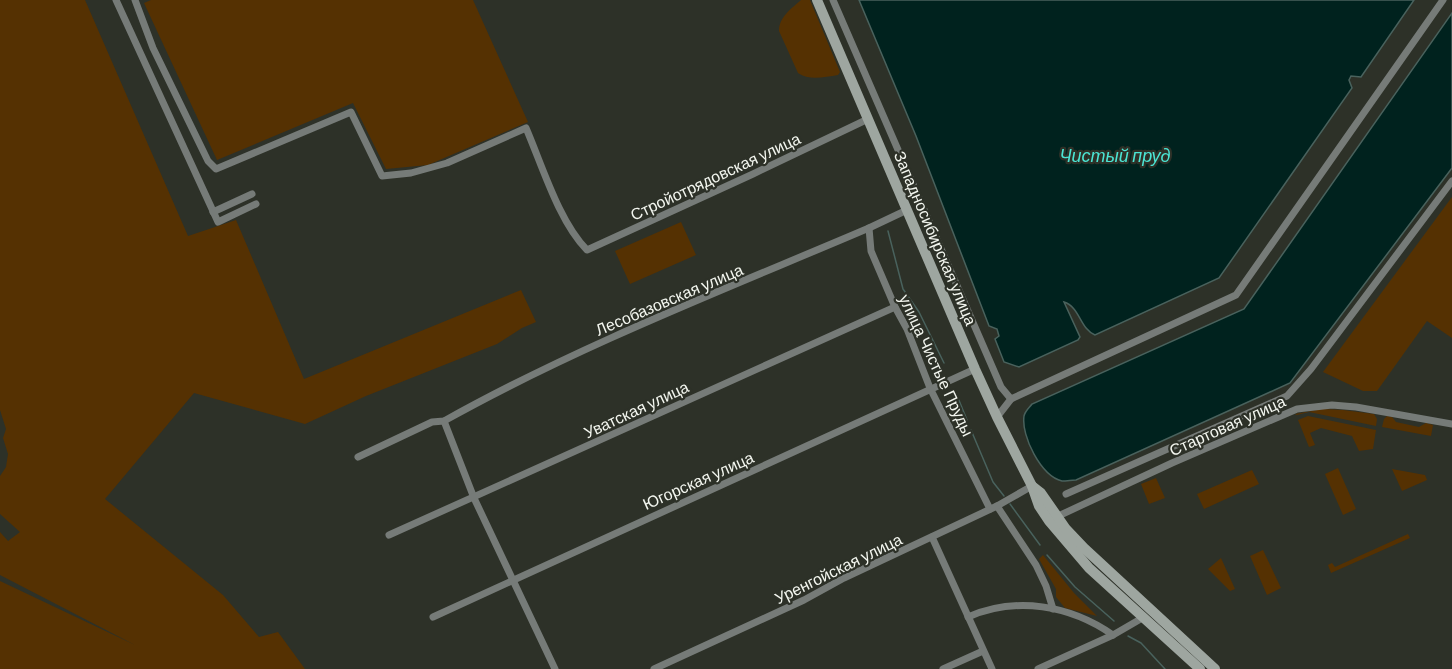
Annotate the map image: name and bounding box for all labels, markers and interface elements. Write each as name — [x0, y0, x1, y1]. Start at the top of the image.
street label: Стройотрядовская улица — [627, 128, 803, 224]
water label: Чистый пруд — [1059, 144, 1171, 166]
street label: Западносибирская улица — [891, 148, 981, 328]
street label: Лесобазовская улица — [592, 259, 746, 339]
street label: улица Чистые Пруды — [896, 291, 978, 439]
street label: Уватская улица — [581, 376, 691, 442]
street label: Стартовая улица — [1166, 391, 1288, 459]
street label: Югорская улица — [640, 447, 757, 513]
street label: Уренгойская улица — [771, 529, 905, 607]

